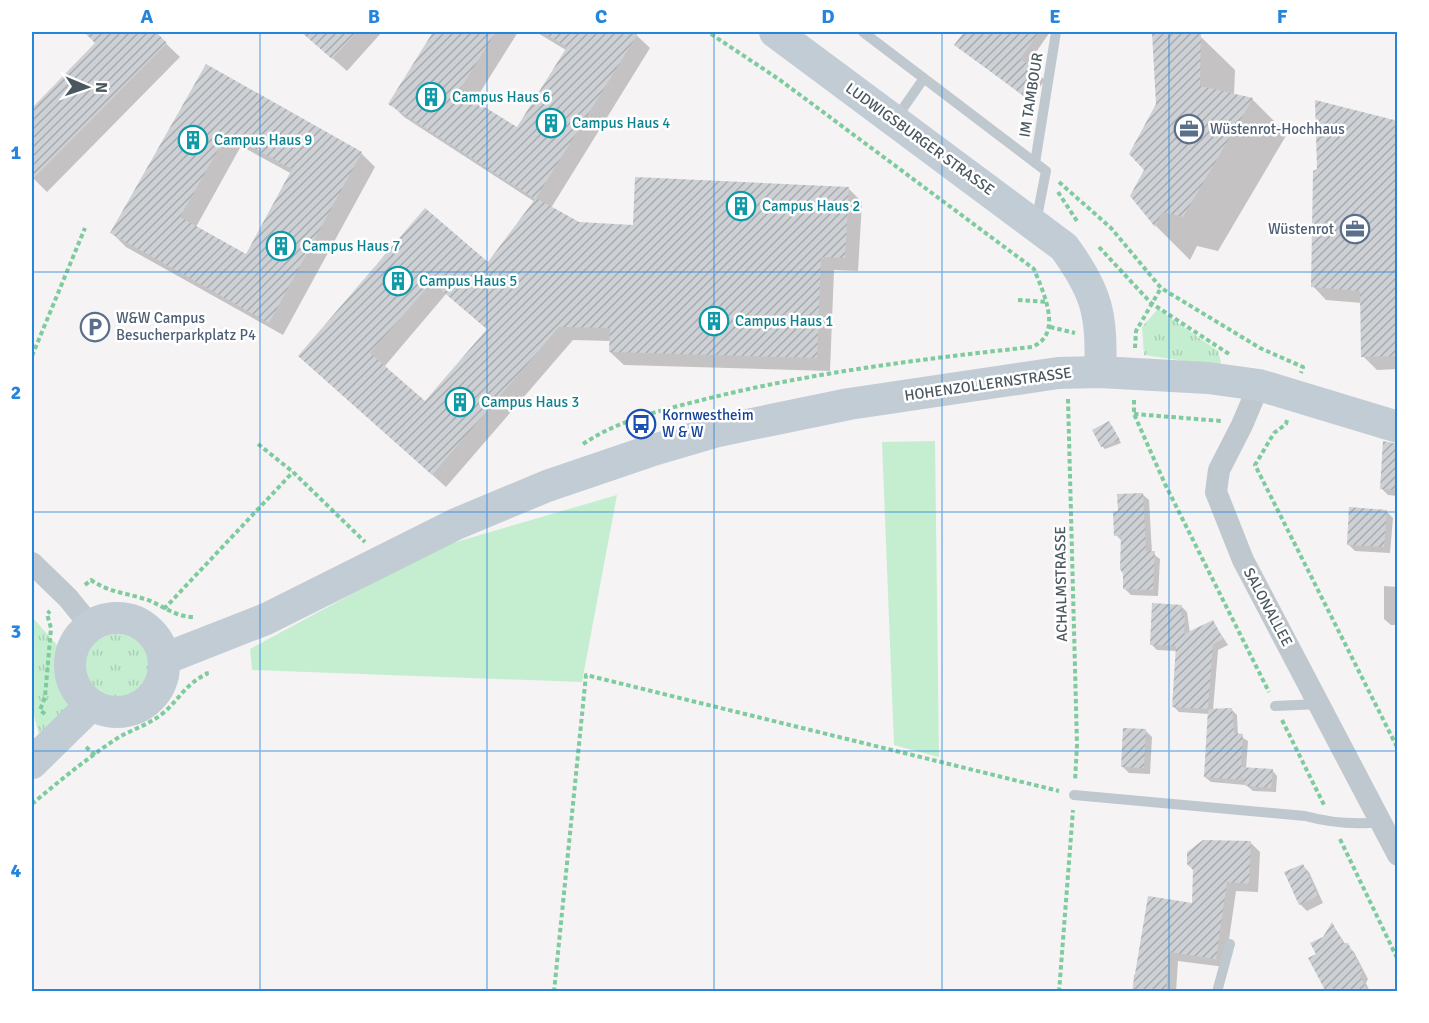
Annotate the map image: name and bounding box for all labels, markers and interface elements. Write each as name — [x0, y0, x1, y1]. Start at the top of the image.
text: A — [141, 4, 154, 29]
text: B — [368, 4, 380, 29]
text: C — [595, 4, 607, 29]
text: D — [821, 4, 835, 29]
text: E — [1049, 4, 1061, 29]
text: F — [1277, 4, 1288, 29]
street label: IM TAMBOUR — [1015, 51, 1047, 139]
north arrow — [57, 57, 117, 117]
street label: LUDWIGSBURGER STRASSE — [842, 79, 998, 199]
building icon: Campus Haus 6 — [415, 81, 447, 113]
text: N — [91, 82, 111, 93]
place label: Campus Haus 6 — [452, 88, 550, 106]
building icon: Campus Haus 4 — [535, 107, 567, 139]
office icon: Wüstenrot-Hochhaus — [1173, 113, 1205, 145]
place label: Campus Haus 4 — [572, 114, 670, 132]
place label: Wüstenrot-Hochhaus — [1210, 120, 1345, 138]
building icon: Campus Haus 9 — [177, 124, 209, 156]
place label: Campus Haus 9 — [214, 131, 312, 149]
text: 1 — [11, 140, 22, 165]
building icon: Campus Haus 2 — [725, 190, 757, 222]
place label: Campus Haus 2 — [762, 197, 860, 215]
office icon: Wüstenrot — [1339, 213, 1371, 245]
place label: Wüstenrot — [1268, 220, 1334, 238]
building icon: Campus Haus 7 — [265, 230, 297, 262]
place label: Campus Haus 7 — [302, 237, 400, 255]
building icon: Campus Haus 5 — [382, 265, 414, 297]
place label: Campus Haus 5 — [419, 272, 517, 290]
building icon: Campus Haus 1 — [698, 305, 730, 337]
place label: W&W Campus Besucherparkplatz P4 — [116, 309, 256, 344]
parking icon: W&W Campus Besucherparkplatz P4 — [79, 311, 111, 343]
place label: Campus Haus 1 — [735, 312, 833, 330]
street label: HOHENZOLLERNSTRASSE — [903, 363, 1073, 405]
text: 2 — [11, 380, 21, 405]
building icon: Campus Haus 3 — [444, 386, 476, 418]
place label: Campus Haus 3 — [481, 393, 579, 411]
place label: Kornwestheim W & W — [662, 406, 754, 441]
bus stop icon: Kornwestheim W & W — [625, 408, 657, 440]
street label: ACHALMSTRASSE — [1051, 526, 1071, 642]
street label: SALONALLEE — [1240, 565, 1296, 649]
text: 3 — [11, 619, 21, 644]
text: 4 — [11, 858, 22, 883]

